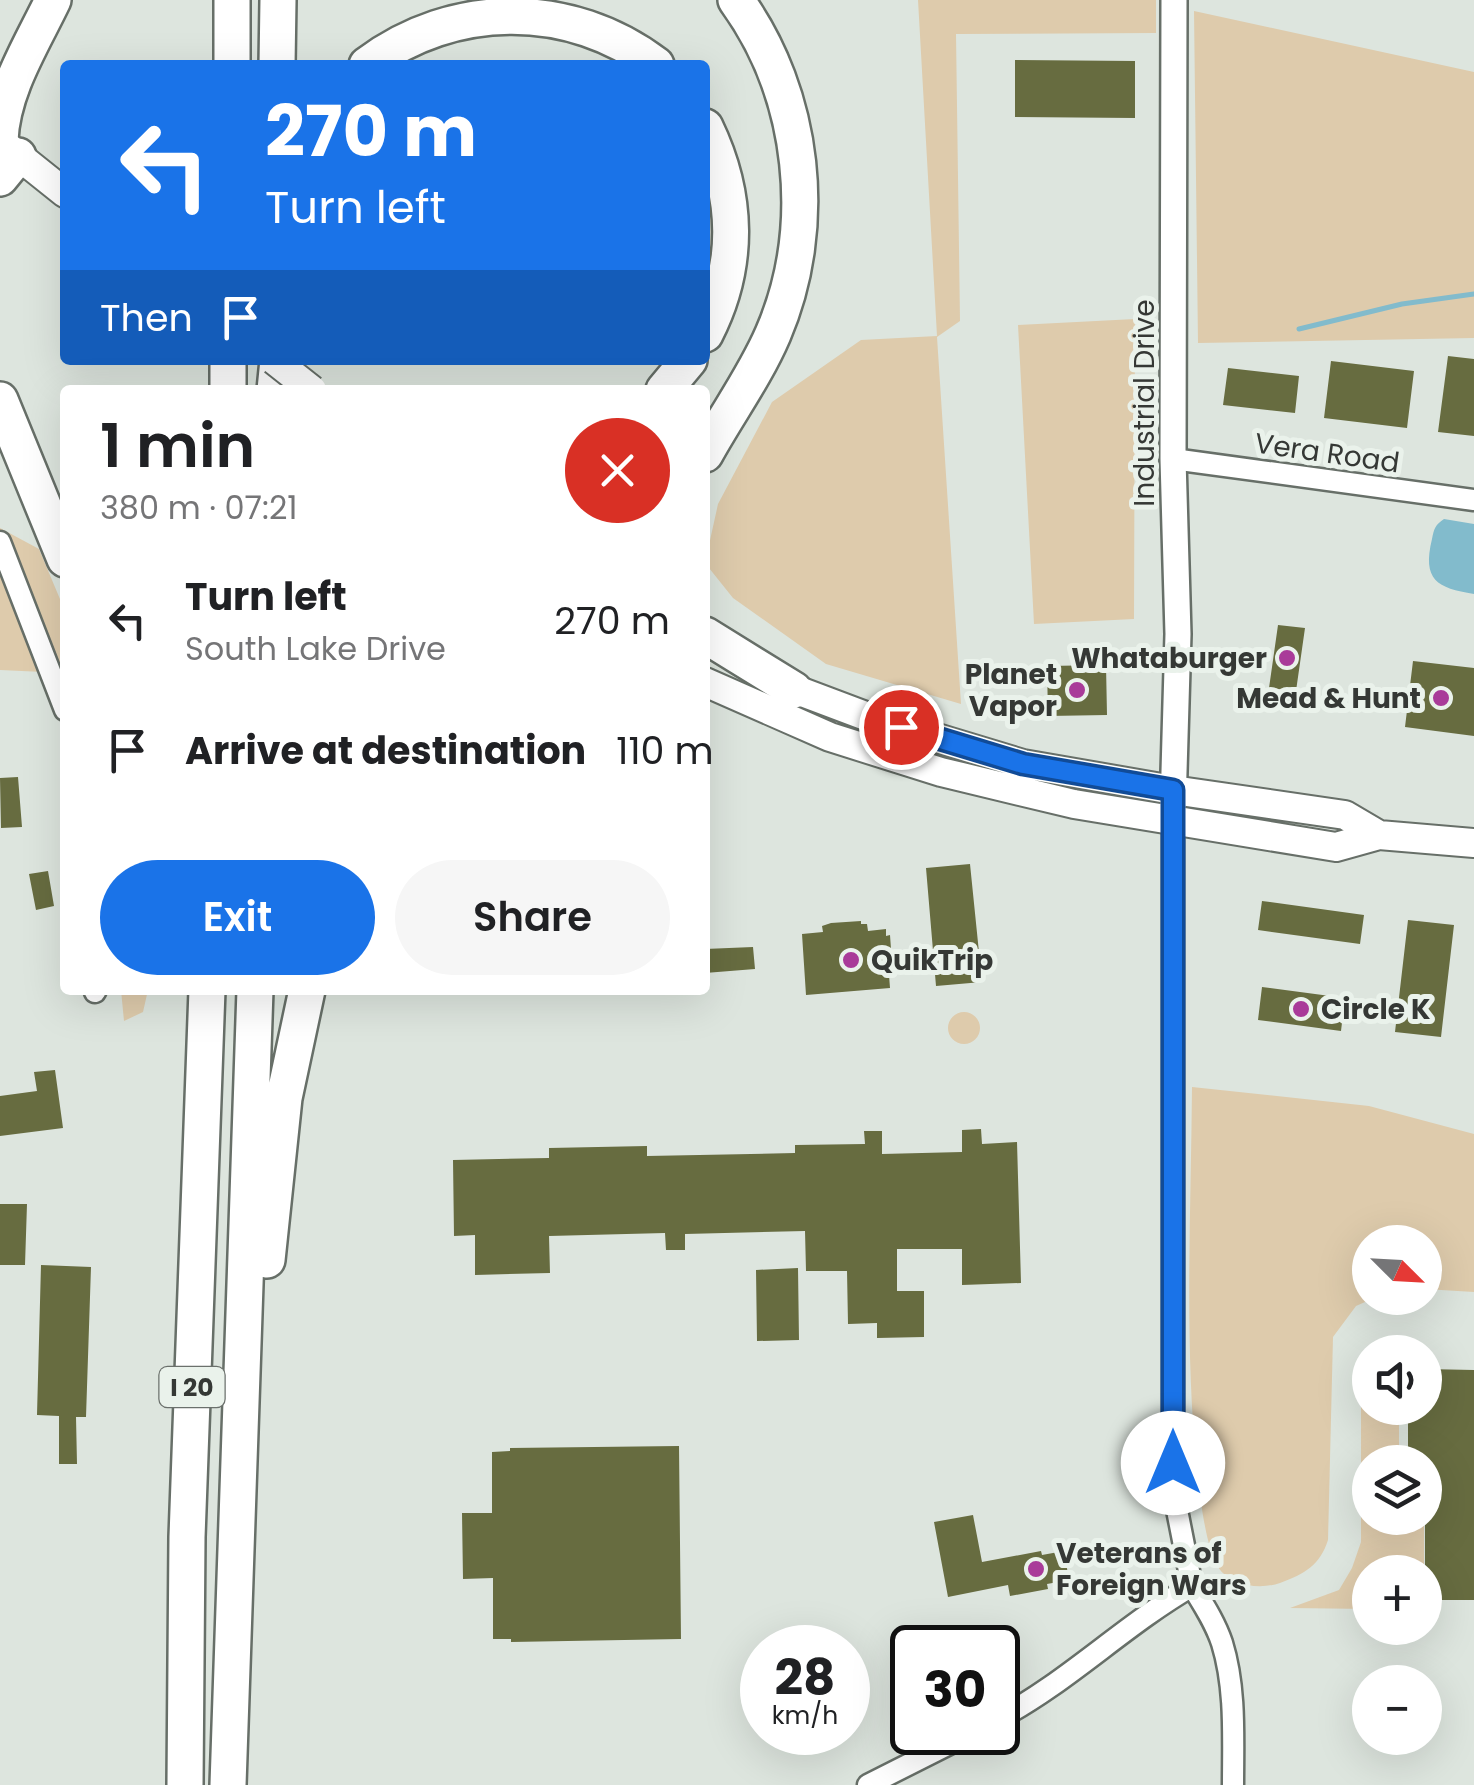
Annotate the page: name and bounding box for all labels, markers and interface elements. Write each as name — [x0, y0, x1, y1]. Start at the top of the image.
text: 270 m — [265, 82, 477, 181]
icon: left — [100, 100, 230, 230]
text: Turn left — [265, 176, 446, 239]
icon: arrive — [213, 290, 268, 345]
text: Then — [100, 291, 193, 344]
street label: Industrial Drive — [1125, 299, 1164, 507]
text: 1 min — [100, 404, 255, 488]
button: close — [565, 418, 670, 523]
street label: Vera Road — [1252, 424, 1402, 482]
text: 380 m · 07:21 — [100, 485, 298, 530]
text: Turn left — [185, 570, 347, 623]
icon: left — [100, 593, 155, 648]
text: 270 m — [554, 594, 670, 647]
text: South Lake Drive — [185, 626, 446, 671]
place label: Whataburger — [1071, 639, 1267, 678]
marker: Whataburger — [1276, 647, 1298, 669]
place label: Planet Vapor — [965, 655, 1057, 726]
marker: Planet Vapor — [1066, 679, 1088, 701]
place label: Mead & Hunt — [1236, 679, 1421, 718]
pin — [859, 685, 944, 770]
marker: Mead & Hunt — [1430, 687, 1452, 709]
icon: arrive — [874, 700, 929, 755]
icon: arrive — [100, 723, 155, 778]
text: Arrive at destination — [185, 724, 586, 777]
text: 110 m — [616, 724, 714, 777]
button: Exit — [100, 860, 375, 975]
button: Share — [395, 860, 670, 975]
place label: QuikTrip — [871, 941, 993, 980]
marker: QuikTrip — [840, 949, 862, 971]
place label: Circle K — [1321, 990, 1430, 1029]
marker: Circle K — [1290, 998, 1312, 1020]
north arrow — [1352, 1225, 1442, 1315]
map controls — [1352, 1225, 1442, 1755]
button: sound — [1352, 1335, 1442, 1425]
road number: I 20 — [160, 1367, 224, 1407]
position arrow — [1121, 1411, 1225, 1515]
button: layers — [1352, 1445, 1442, 1535]
place label: Veterans of Foreign Wars — [1056, 1534, 1247, 1605]
button: + — [1352, 1555, 1442, 1645]
marker: Veterans of Foreign Wars — [1025, 1558, 1047, 1580]
speed limit sign: 30 — [890, 1625, 1020, 1755]
text: 28 — [775, 1642, 835, 1713]
button: − — [1352, 1665, 1442, 1755]
text: km/h — [772, 1698, 838, 1733]

